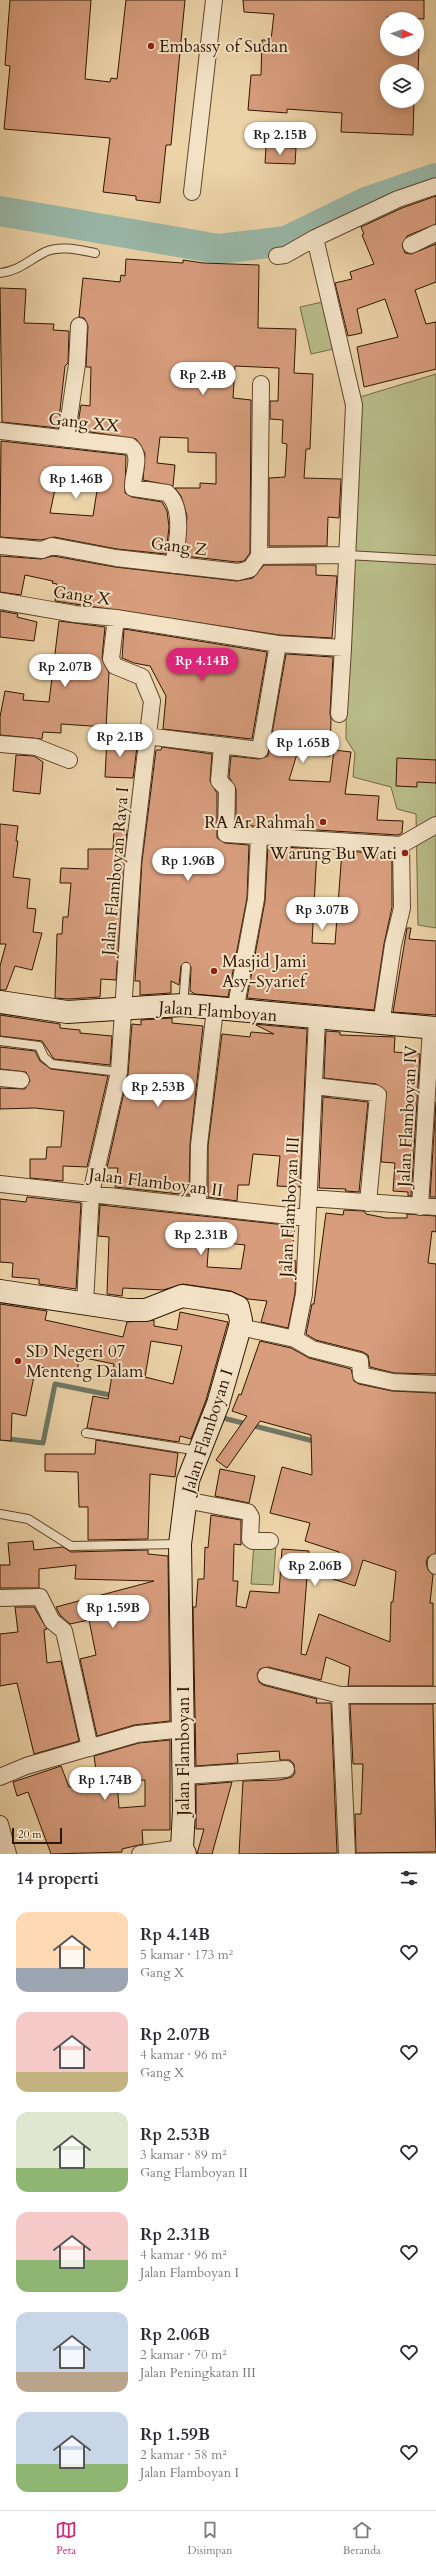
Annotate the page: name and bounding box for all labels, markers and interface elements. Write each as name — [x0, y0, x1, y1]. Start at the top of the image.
north arrow — [380, 12, 424, 56]
map controls — [380, 12, 424, 108]
place label: Embassy of Sudan — [159, 35, 288, 58]
marker: Embassy of Sudan — [146, 41, 156, 51]
button: layers — [380, 64, 424, 108]
pin: Rp 2.15B — [239, 122, 321, 156]
text: Rp 2.15B — [253, 126, 307, 144]
pin: Rp 2.4B — [166, 362, 240, 396]
text: Rp 2.4B — [180, 366, 226, 384]
street label: Gang XX — [47, 407, 121, 438]
pin: Rp 1.46B — [35, 466, 117, 500]
text: Rp 1.46B — [49, 470, 103, 488]
street label: Gang Z — [149, 532, 208, 561]
street label: Gang X — [52, 580, 113, 611]
pin: Rp 4.14B — [161, 648, 243, 682]
text: Rp 4.14B — [175, 652, 229, 670]
pin: Rp 2.07B — [24, 654, 106, 688]
text: Rp 2.07B — [38, 658, 92, 676]
pin: Rp 2.1B — [83, 724, 157, 758]
text: Rp 2.1B — [97, 728, 143, 746]
pin: Rp 1.65B — [262, 730, 344, 764]
text: Rp 1.65B — [276, 734, 330, 752]
street label: Jalan Flamboyan Raya I — [96, 785, 134, 959]
place label: RA Ar Rahmah — [204, 811, 316, 834]
marker: RA Ar Rahmah — [318, 817, 328, 827]
place label: Warung Bu Wati — [269, 842, 397, 865]
pin: Rp 1.96B — [147, 848, 229, 882]
marker: Warung Bu Wati — [400, 848, 410, 858]
text: Rp 1.96B — [161, 852, 215, 870]
pin: Rp 3.07B — [281, 897, 363, 931]
text: Rp 3.07B — [295, 901, 349, 919]
place label: Masjid Jami Asy-Syarief — [222, 950, 308, 993]
marker: Masjid Jami Asy-Syarief — [209, 966, 219, 976]
street label: Jalan Flamboyan — [155, 996, 278, 1027]
street label: Jalan Flamboyan IV — [392, 1044, 423, 1190]
pin: Rp 2.53B — [117, 1074, 199, 1108]
text: Rp 2.53B — [131, 1078, 185, 1096]
street label: Jalan Flamboyan III — [274, 1136, 305, 1281]
street label: Jalan Flamboyan II — [84, 1162, 225, 1202]
pin: Rp 2.31B — [160, 1222, 242, 1256]
text: Rp 2.31B — [174, 1226, 228, 1244]
place label: SD Negeri 07 Menteng Dalam — [26, 1340, 144, 1383]
marker: SD Negeri 07 Menteng Dalam — [13, 1356, 23, 1366]
street label: Jalan Flamboyan I — [176, 1366, 238, 1499]
pin: Rp 2.06B — [274, 1553, 356, 1587]
text: Rp 2.06B — [288, 1557, 342, 1575]
pin: Rp 1.59B — [72, 1595, 154, 1629]
text: Rp 1.59B — [86, 1599, 140, 1617]
street label: Jalan Flamboyan I — [172, 1686, 195, 1819]
pin: Rp 1.74B — [64, 1767, 146, 1801]
text: Rp 1.74B — [78, 1771, 132, 1789]
scale bar — [12, 1826, 62, 1845]
text: 20 m — [18, 1827, 42, 1842]
text: 14 properti — [16, 1867, 99, 1890]
icon: filters — [398, 1867, 420, 1889]
text: Rp 4.14B — [140, 1923, 210, 1946]
icon: home — [48, 1928, 96, 1976]
icon: heart — [398, 1941, 420, 1963]
text: 5 kamar · 173 m² — [140, 1946, 233, 1964]
text: Gang X — [140, 1964, 184, 1982]
text: Rp 2.07B — [140, 2023, 210, 2046]
icon: home — [48, 2028, 96, 2076]
icon: heart — [398, 2041, 420, 2063]
text: 4 kamar · 96 m² — [140, 2046, 227, 2064]
text: Gang X — [140, 2064, 184, 2082]
text: Rp 2.53B — [140, 2123, 210, 2146]
icon: home — [48, 2128, 96, 2176]
icon: heart — [398, 2141, 420, 2163]
text: 3 kamar · 89 m² — [140, 2146, 227, 2164]
text: Gang Flamboyan II — [140, 2164, 248, 2182]
text: Rp 2.31B — [140, 2223, 210, 2246]
icon: home — [48, 2228, 96, 2276]
icon: heart — [398, 2241, 420, 2263]
text: 4 kamar · 96 m² — [140, 2246, 227, 2264]
text: Jalan Flamboyan I — [140, 2264, 239, 2282]
text: Rp 2.06B — [140, 2323, 210, 2346]
icon: home — [48, 2328, 96, 2376]
icon: heart — [398, 2341, 420, 2363]
text: 2 kamar · 70 m² — [140, 2346, 227, 2364]
text: Jalan Peningkatan III — [140, 2364, 256, 2382]
text: Rp 1.59B — [140, 2423, 210, 2446]
icon: home — [48, 2428, 96, 2476]
icon: heart — [398, 2441, 420, 2463]
text: 2 kamar · 58 m² — [140, 2446, 227, 2464]
text: Jalan Flamboyan I — [140, 2464, 239, 2482]
tab: Peta — [55, 2519, 77, 2558]
tab: Disimpan — [187, 2519, 232, 2558]
tab: Beranda — [343, 2519, 381, 2558]

